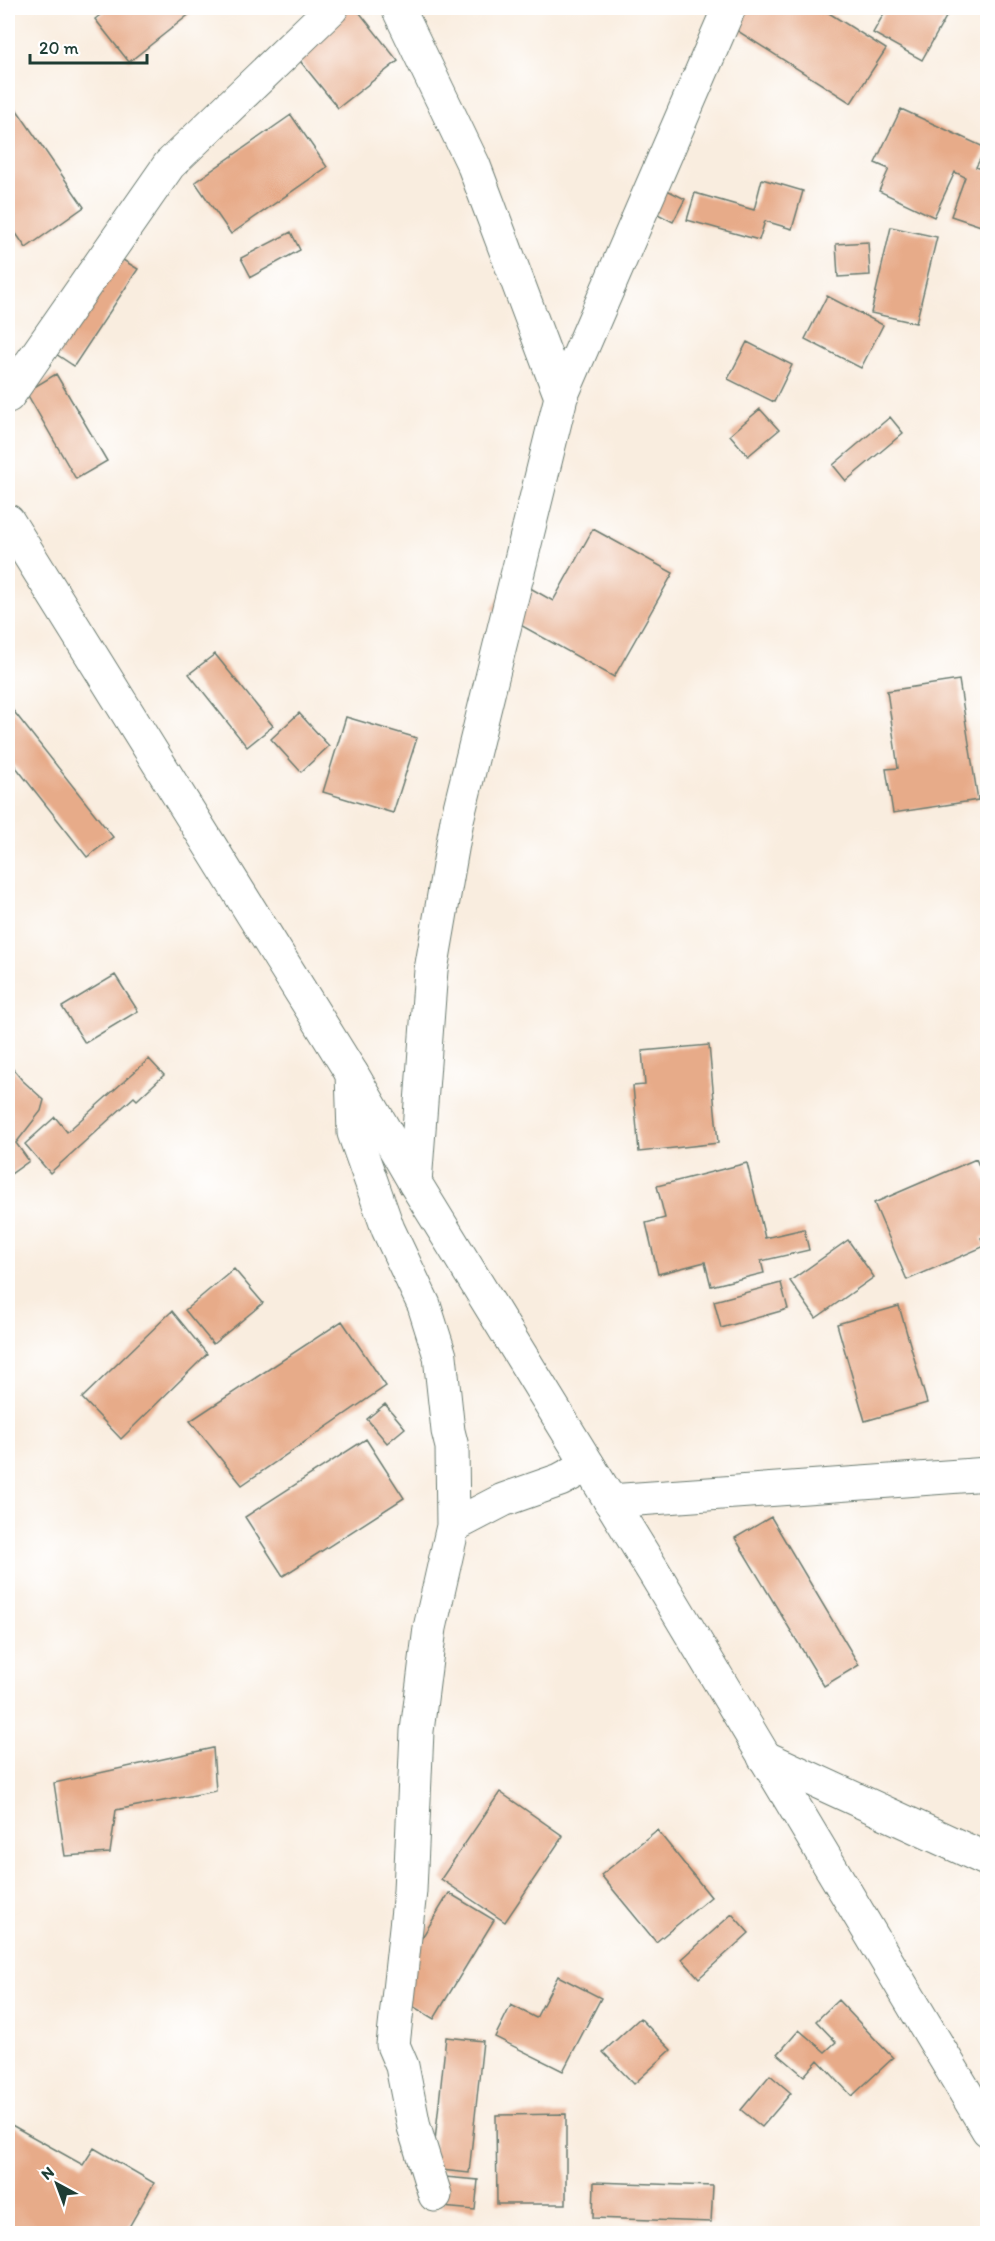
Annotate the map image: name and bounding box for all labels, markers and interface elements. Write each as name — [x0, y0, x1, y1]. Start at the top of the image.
scale bar — [30, 27, 147, 65]
text: 20 m — [39, 37, 79, 59]
north arrow — [27, 2154, 87, 2214]
text: N — [37, 2162, 58, 2184]

